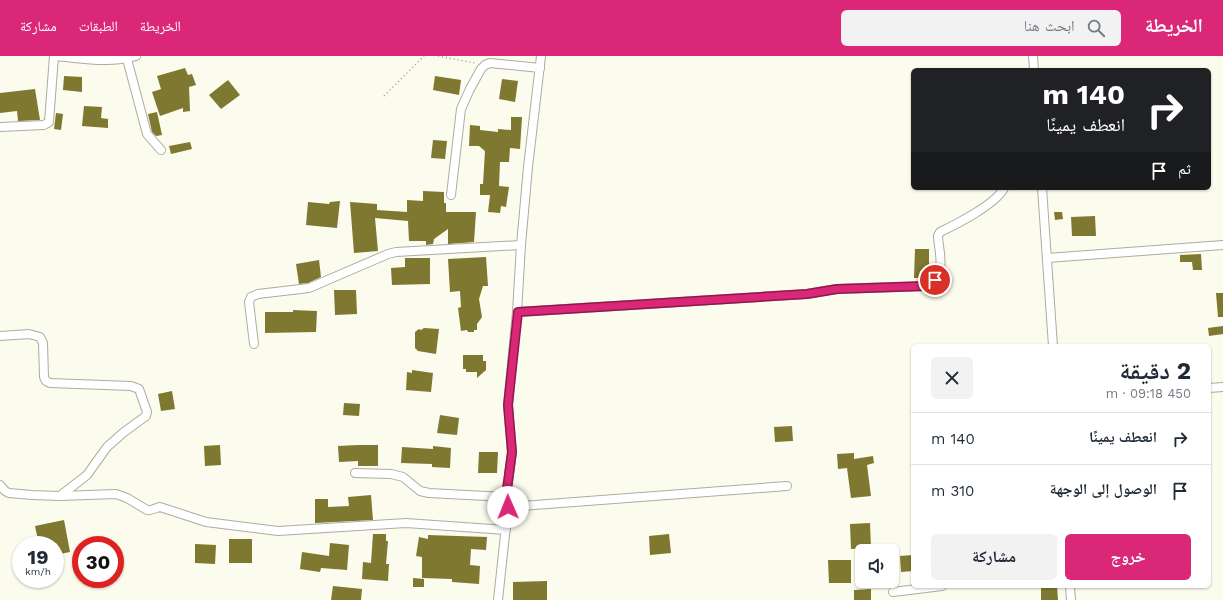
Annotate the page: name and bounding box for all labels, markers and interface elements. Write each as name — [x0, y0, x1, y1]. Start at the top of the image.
search box — [841, 10, 1121, 46]
text: الخريطة — [1145, 14, 1203, 37]
text: ابحث هنا — [1024, 17, 1075, 35]
icon: search — [1085, 17, 1107, 39]
text: مشاركة — [20, 18, 57, 34]
text: الطبقات — [79, 18, 118, 34]
text: الخريطة — [140, 18, 181, 34]
text: 140 m — [1042, 78, 1125, 111]
icon: right — [1139, 84, 1191, 136]
text: انعطف يمينًا — [1046, 114, 1125, 135]
icon: arrive — [1148, 160, 1170, 182]
text: ثم — [1178, 160, 1191, 178]
pin — [918, 263, 952, 297]
icon: arrive — [924, 269, 946, 291]
button: close — [931, 357, 973, 399]
text: 2 دقيقة — [1119, 357, 1191, 385]
text: 450 m · 09:18 — [1106, 386, 1191, 401]
text: انعطف يمينًا — [1089, 428, 1157, 446]
icon: right — [1169, 428, 1191, 450]
text: 140 m — [931, 430, 975, 448]
text: الوصول إلى الوجهة — [1050, 480, 1157, 498]
icon: arrive — [1169, 480, 1191, 502]
text: 310 m — [931, 482, 974, 500]
position arrow — [487, 486, 529, 528]
button: مشاركة — [931, 534, 1057, 580]
button: خروج — [1065, 534, 1191, 580]
speed limit sign: 30 — [72, 536, 124, 588]
map controls — [855, 544, 899, 588]
button: sound — [855, 544, 899, 588]
text: 19 — [28, 545, 48, 569]
text: km/h — [25, 566, 51, 577]

